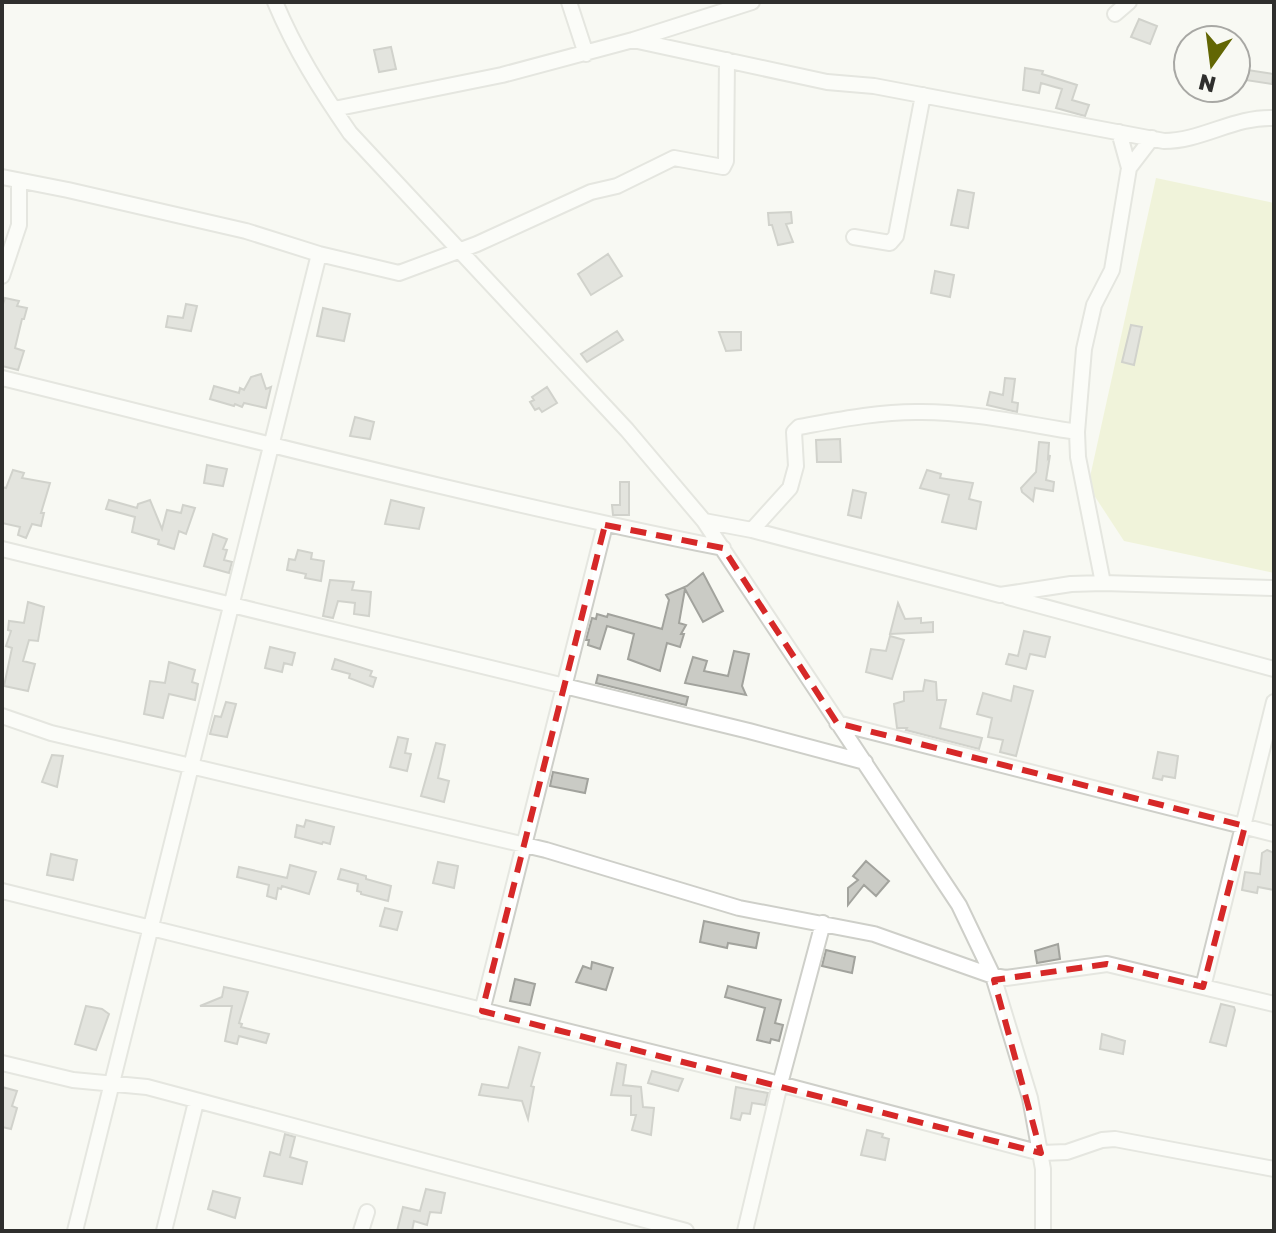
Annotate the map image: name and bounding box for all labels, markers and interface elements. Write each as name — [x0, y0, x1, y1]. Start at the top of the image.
north arrow — [1172, 24, 1252, 104]
text: N — [1196, 69, 1218, 99]

